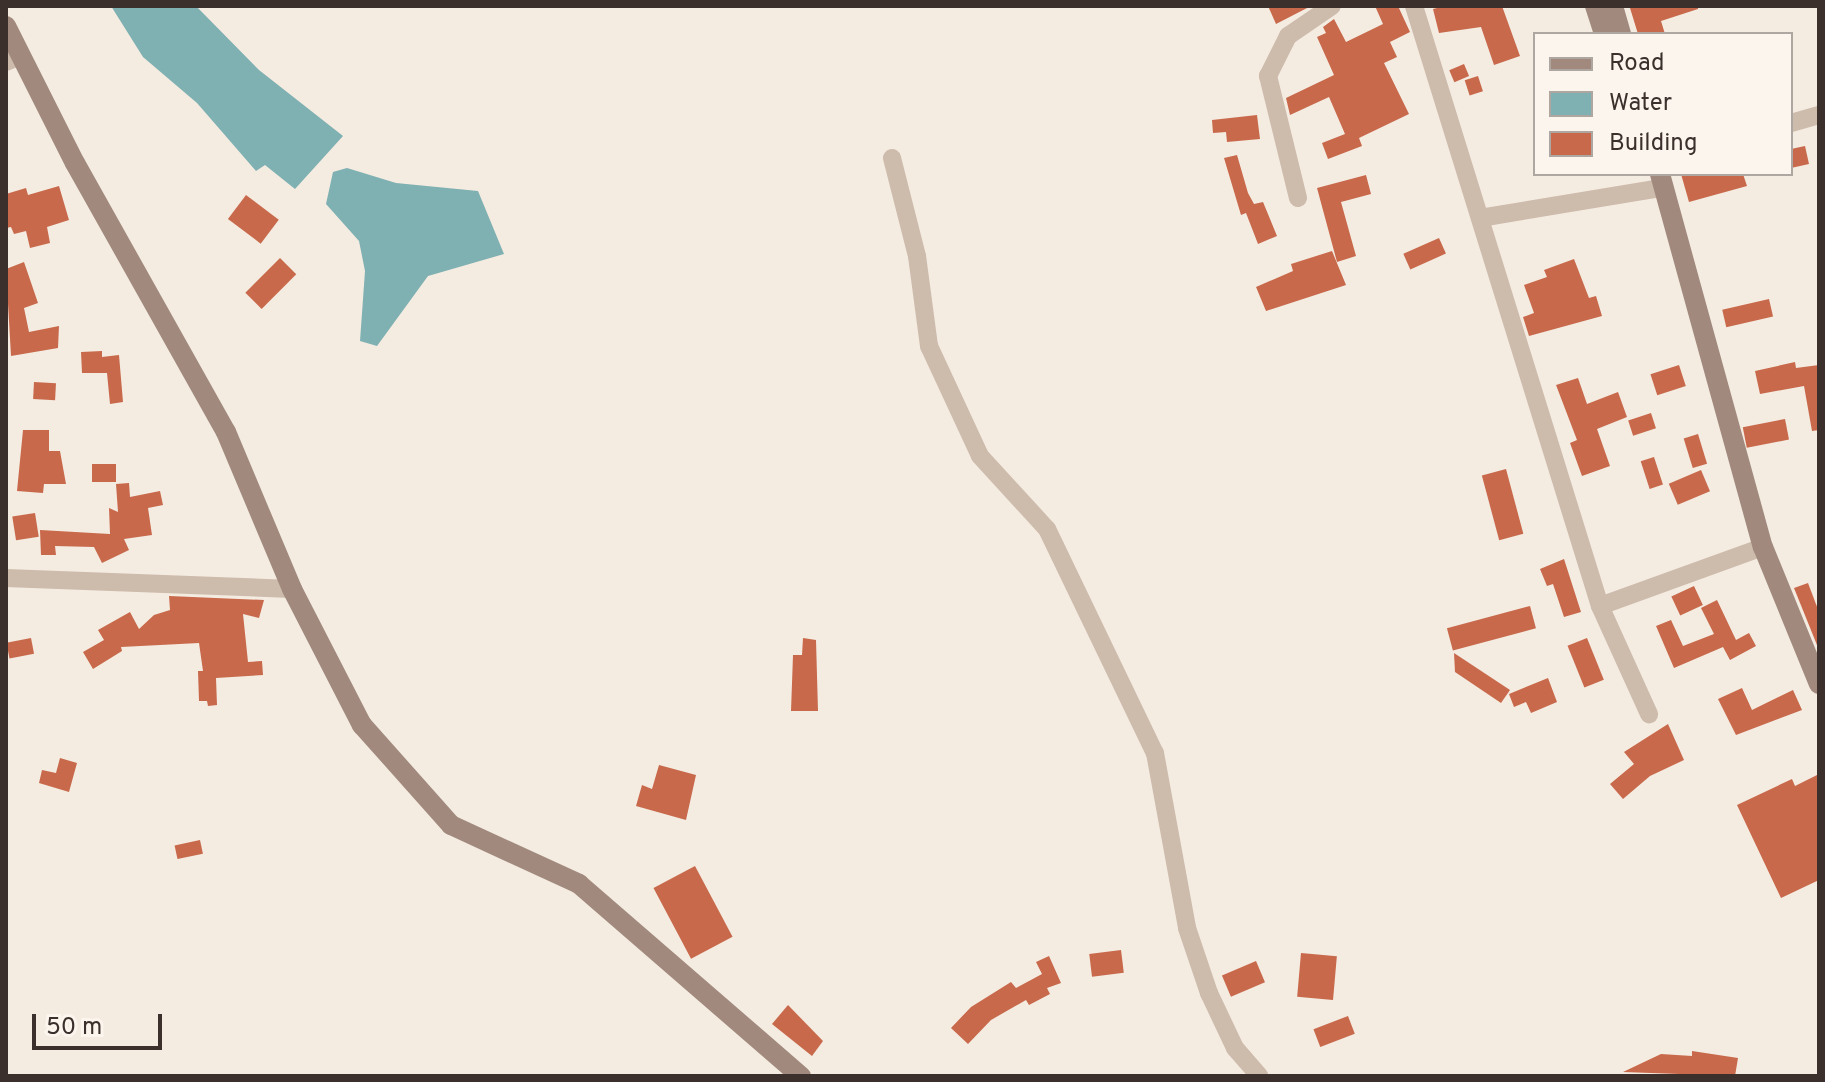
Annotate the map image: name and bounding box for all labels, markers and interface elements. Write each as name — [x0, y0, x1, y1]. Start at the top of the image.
legend — [1533, 32, 1793, 176]
text: Road — [1609, 49, 1665, 79]
text: Water — [1609, 89, 1672, 119]
text: Building — [1609, 129, 1698, 159]
scale bar — [36, 998, 166, 1048]
text: 50 m — [46, 1013, 102, 1043]

